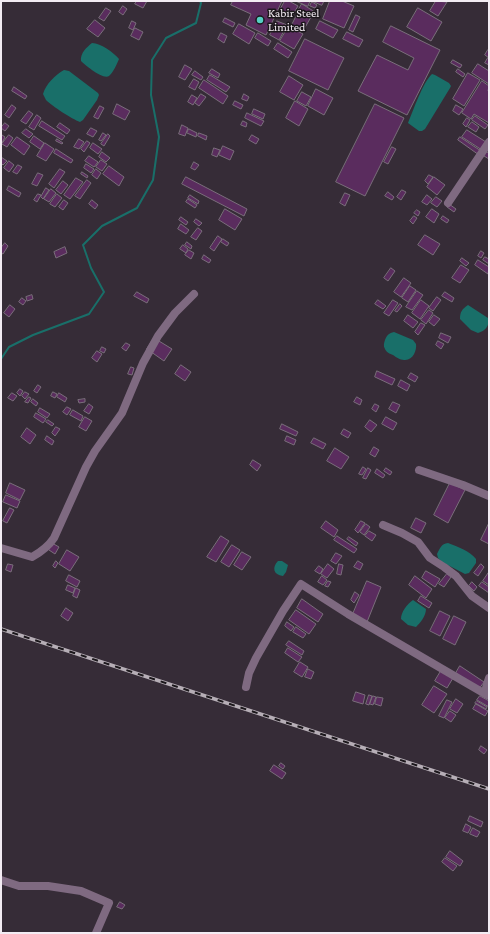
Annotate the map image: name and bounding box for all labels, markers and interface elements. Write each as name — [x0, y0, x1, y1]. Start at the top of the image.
place label: Kabir Steel Limited — [268, 6, 319, 34]
marker: Kabir Steel Limited — [255, 15, 265, 25]

